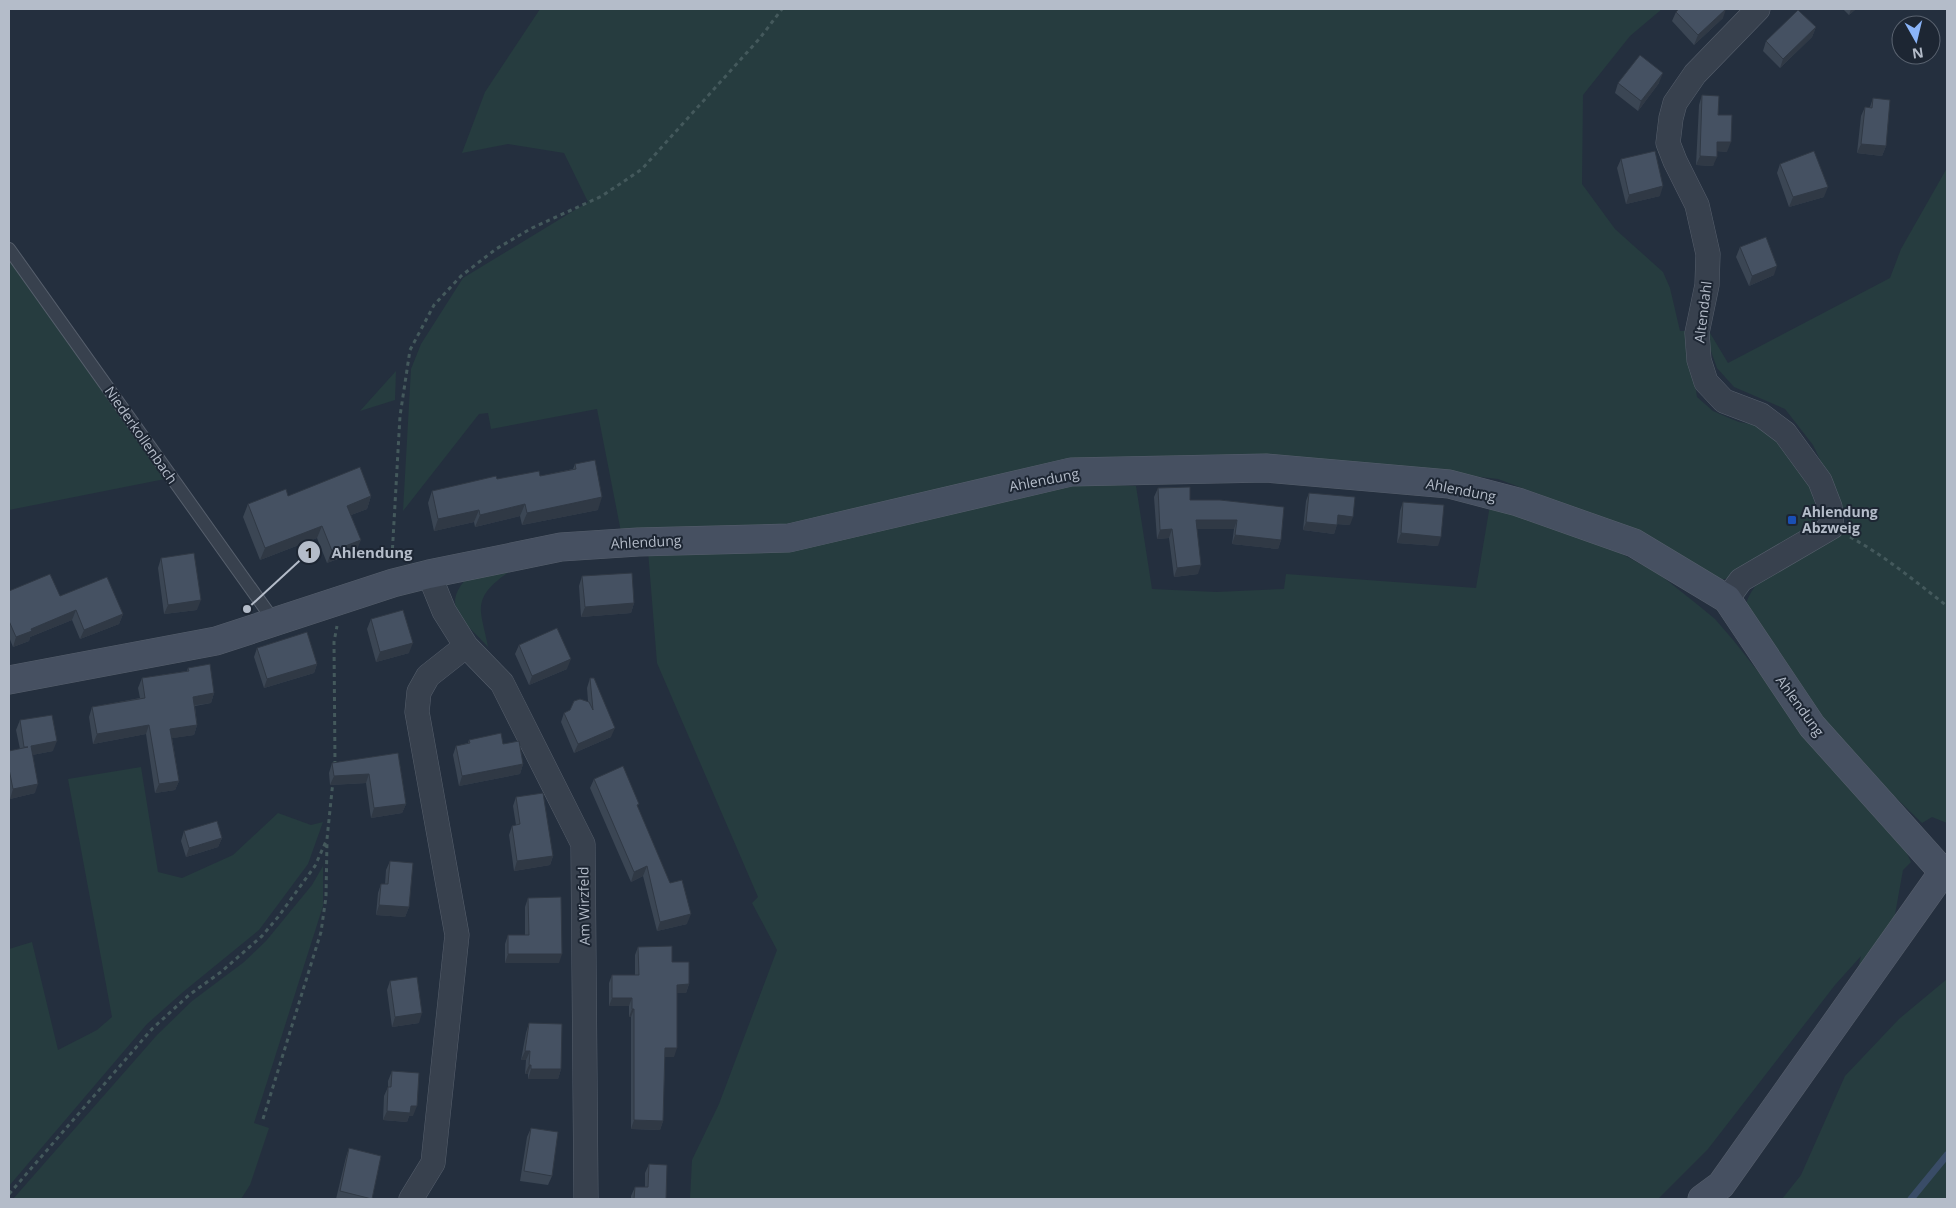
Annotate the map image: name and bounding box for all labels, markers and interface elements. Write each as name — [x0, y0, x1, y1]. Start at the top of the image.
north arrow — [1891, 15, 1941, 65]
text: N — [1911, 43, 1925, 64]
street label: Altendahl — [1689, 280, 1716, 344]
street label: Niederkollenbach — [101, 382, 182, 487]
street label: Ahlendung — [1007, 463, 1081, 496]
street label: Ahlendung — [1425, 473, 1498, 506]
place label: Ahlendung Abzweig — [1802, 502, 1878, 537]
marker: Ahlendung Abzweig — [1786, 514, 1798, 526]
street label: Ahlendung — [610, 530, 682, 553]
callout: Ahlendung — [297, 537, 423, 567]
text: 1 — [305, 542, 313, 562]
text: Ahlendung — [331, 542, 413, 562]
street label: Ahlendung — [1772, 671, 1829, 740]
street label: Am Wirzfeld — [573, 866, 594, 946]

